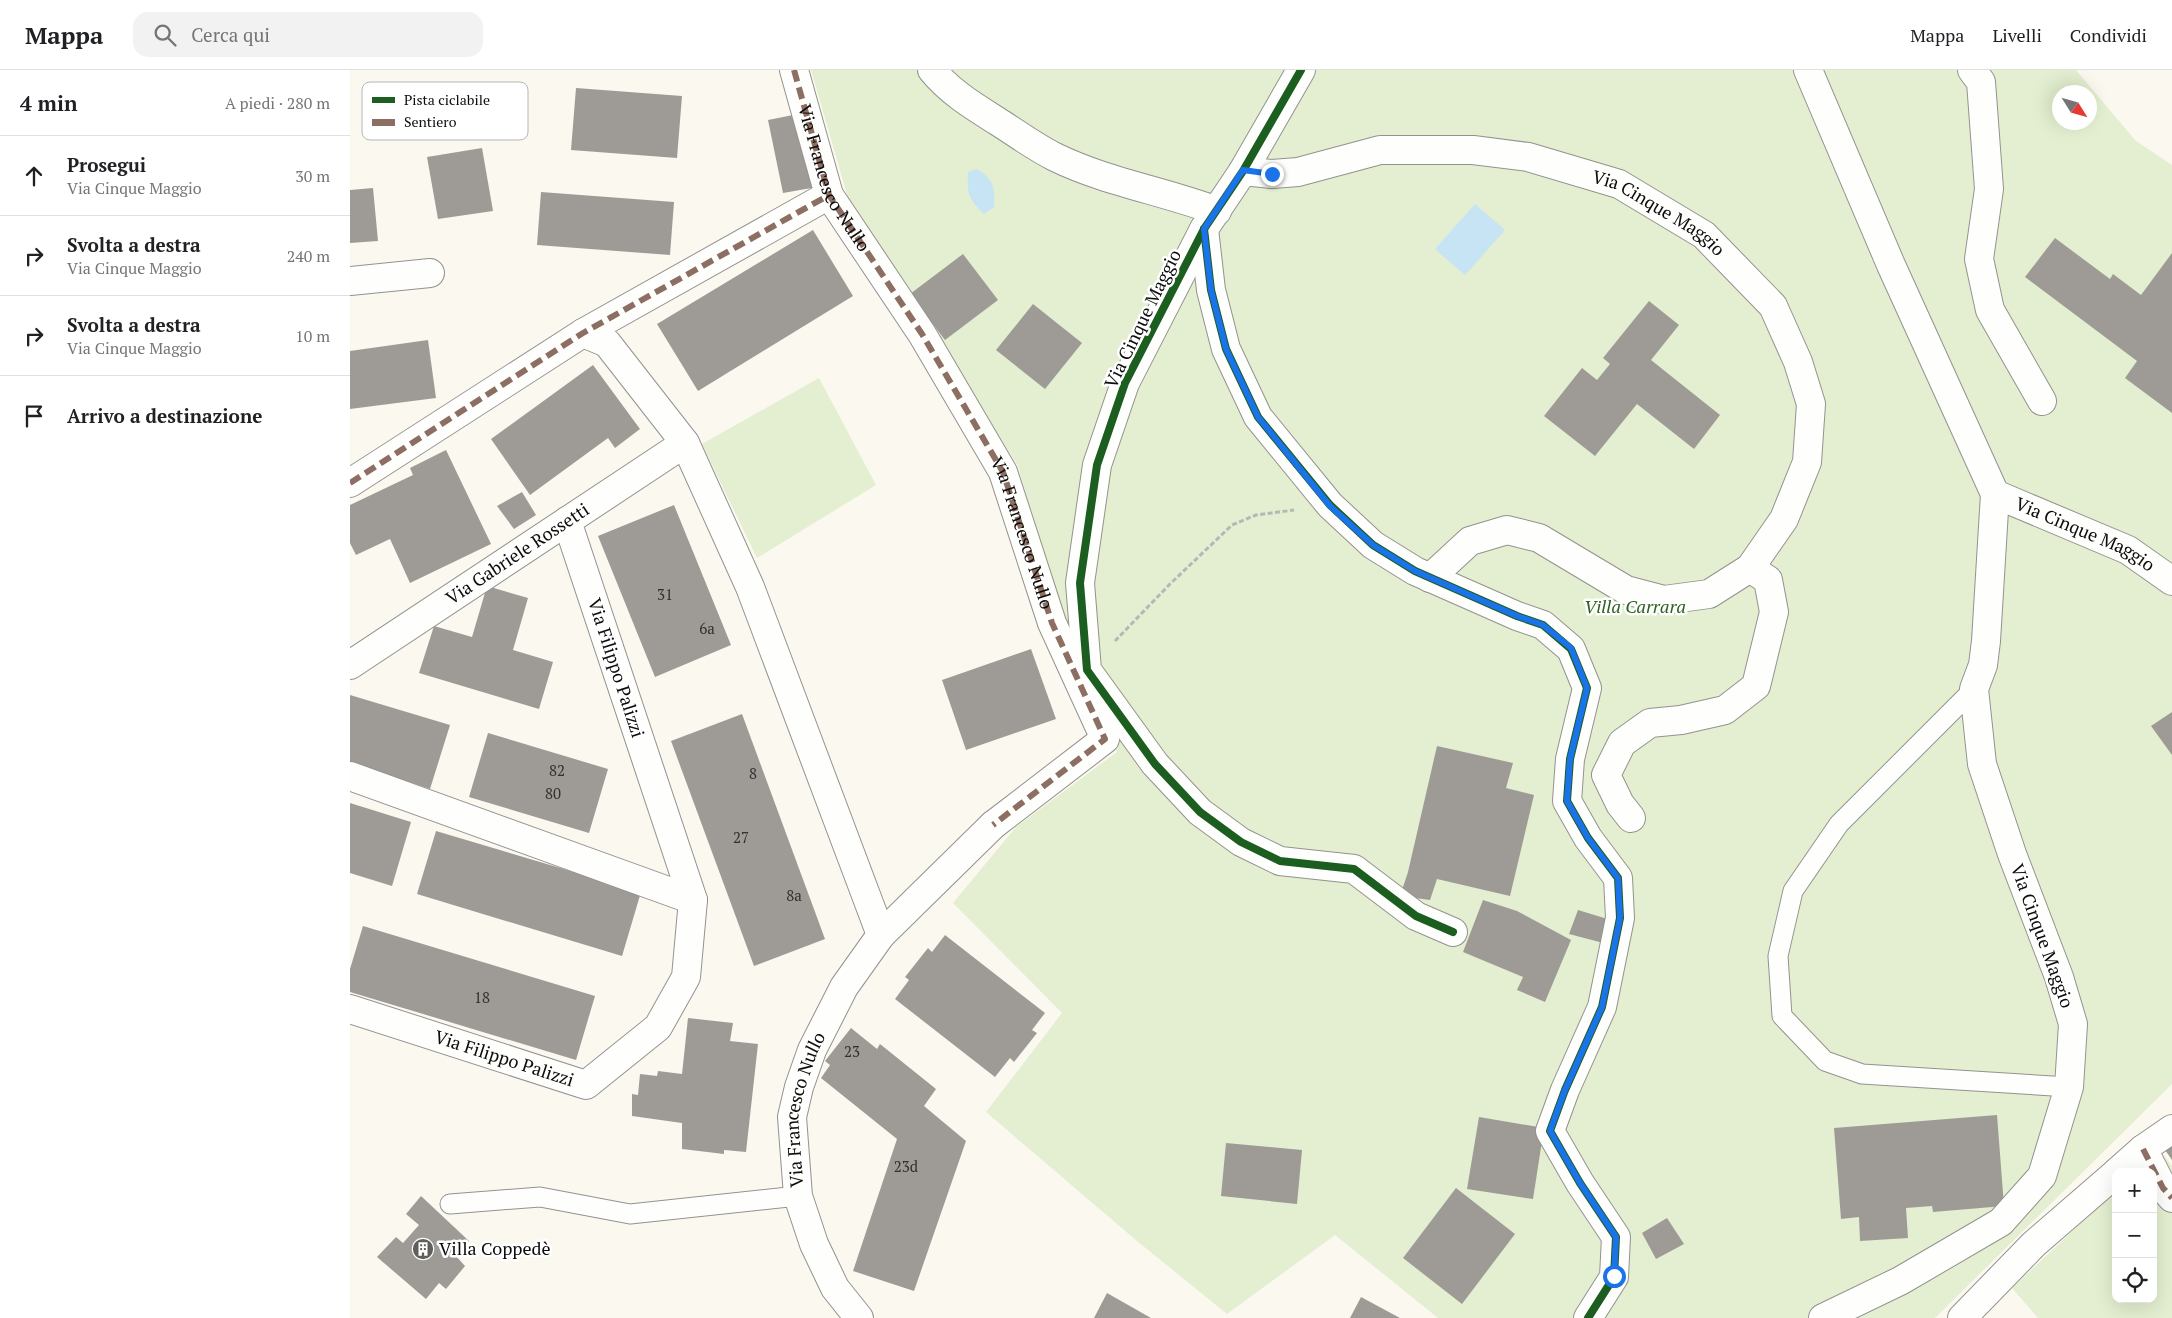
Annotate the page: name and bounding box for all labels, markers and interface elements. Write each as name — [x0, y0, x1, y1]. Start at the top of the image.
search box — [133, 12, 483, 57]
text: Mappa — [25, 19, 103, 51]
icon: search — [151, 21, 179, 49]
text: Cerca qui — [191, 22, 270, 47]
text: Mappa — [1910, 23, 1964, 47]
text: Livelli — [1992, 23, 2042, 47]
text: Condividi — [2070, 23, 2147, 47]
legend — [362, 82, 528, 140]
north arrow — [2052, 85, 2097, 130]
text: 4 min — [20, 89, 77, 117]
text: Pista ciclabile — [404, 90, 490, 109]
text: A piedi · 280 m — [225, 92, 330, 114]
street label: Via Francesco Nullo — [793, 101, 876, 256]
text: Sentiero — [404, 112, 457, 131]
text: Prosegui — [67, 152, 146, 177]
icon: ahead — [20, 162, 48, 190]
route end — [1261, 163, 1284, 186]
street label: Via Cinque Maggio — [1590, 164, 1731, 261]
text: 30 m — [295, 165, 330, 187]
text: Via Cinque Maggio — [67, 177, 202, 199]
text: Svolta a destra — [67, 232, 201, 257]
icon: right — [20, 242, 48, 270]
text: 240 m — [287, 245, 330, 267]
street label: Via Cinque Maggio — [1098, 245, 1186, 392]
text: Via Cinque Maggio — [67, 257, 202, 279]
text: Svolta a destra — [67, 312, 201, 337]
icon: right — [20, 322, 48, 350]
text: 10 m — [295, 325, 330, 347]
text: Via Cinque Maggio — [67, 337, 202, 359]
icon: arrive — [20, 402, 48, 430]
text: Arrivo a destinazione — [67, 403, 262, 428]
street label: Via Francesco Nullo — [986, 452, 1060, 612]
street label: Via Cinque Maggio — [2012, 491, 2160, 576]
street label: Via Gabriele Rossetti — [441, 497, 593, 609]
house number: 31 — [657, 584, 673, 604]
park label: Villa Carrara — [1584, 594, 1686, 618]
street label: Via Filippo Palizzi — [583, 595, 651, 740]
house number: 6a — [699, 618, 715, 638]
house number: 82 — [549, 760, 565, 780]
house number: 8 — [749, 763, 757, 783]
house number: 80 — [545, 783, 561, 803]
house number: 27 — [733, 827, 749, 847]
street label: Via Cinque Maggio — [2006, 860, 2080, 1011]
house number: 8a — [786, 885, 802, 905]
house number: 18 — [474, 987, 490, 1007]
street label: Via Filippo Palizzi — [432, 1024, 577, 1091]
street label: Via Francesco Nullo — [779, 1027, 830, 1188]
house number: 23 — [844, 1041, 860, 1061]
house number: 23d — [894, 1156, 918, 1176]
map controls — [2112, 1168, 2157, 1303]
button: + — [2112, 1168, 2157, 1213]
button: − — [2112, 1213, 2157, 1258]
place label: Villa Coppedè — [439, 1236, 551, 1260]
building icon: Villa Coppedè — [411, 1237, 435, 1261]
button: locate — [2112, 1258, 2157, 1303]
route start — [1603, 1265, 1626, 1288]

